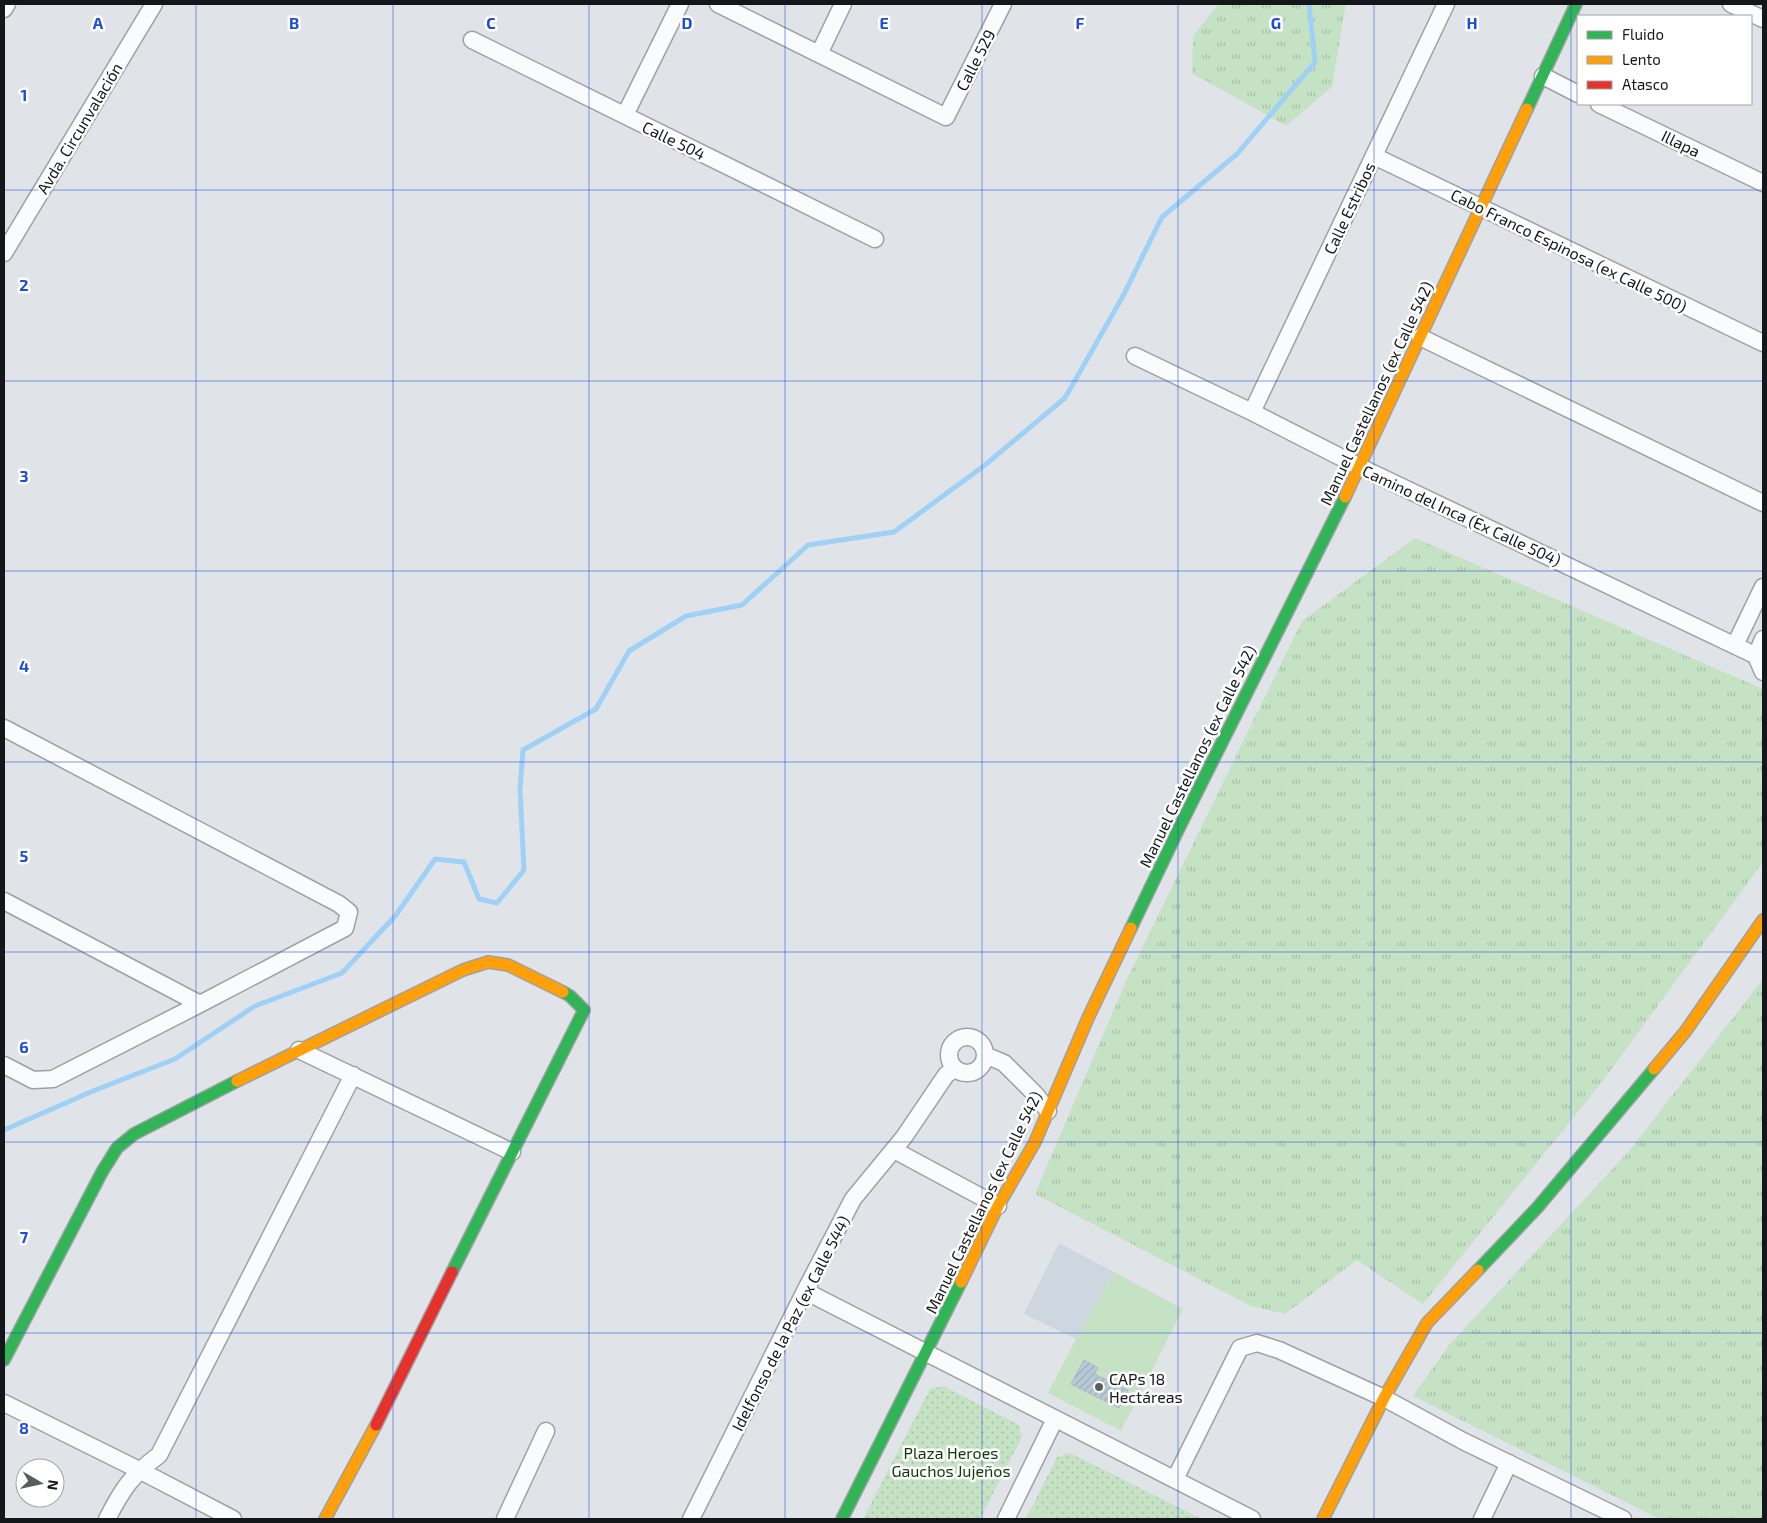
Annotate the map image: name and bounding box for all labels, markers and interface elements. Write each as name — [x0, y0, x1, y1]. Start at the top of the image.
text: A — [93, 13, 104, 32]
text: B — [289, 13, 299, 32]
text: C — [486, 13, 496, 32]
text: D — [682, 13, 693, 32]
text: E — [879, 13, 889, 32]
text: F — [1076, 13, 1085, 32]
text: G — [1271, 13, 1281, 32]
text: H — [1466, 13, 1478, 32]
legend — [1577, 15, 1752, 105]
text: Fluido — [1622, 25, 1664, 43]
street label: Calle 529 — [951, 26, 999, 94]
text: Lento — [1622, 50, 1661, 68]
street label: Avda. Circunvalación — [32, 59, 126, 197]
text: Atasco — [1622, 75, 1668, 93]
text: 1 — [21, 85, 27, 104]
street label: Calle 504 — [639, 117, 709, 163]
street label: Illapa — [1659, 126, 1703, 160]
street label: Calle Estribos — [1319, 159, 1379, 257]
street label: Cabo Franco Espinosa (ex Calle 500) — [1448, 184, 1690, 316]
text: 2 — [19, 275, 29, 294]
street label: Manuel Castellanos (ex Calle 542) — [1316, 278, 1436, 508]
street label: Camino del Inca (Ex Calle 504) — [1360, 461, 1564, 569]
text: 3 — [19, 466, 29, 485]
street label: Manuel Castellanos (ex Calle 542) — [1135, 642, 1259, 870]
text: 4 — [19, 656, 29, 675]
text: 5 — [20, 846, 29, 865]
text: 6 — [19, 1037, 29, 1056]
street label: Manuel Castellanos (ex Calle 542) — [921, 1088, 1045, 1316]
street label: Idelfonso de la Paz (ex Calle 544) — [727, 1212, 853, 1434]
text: 7 — [20, 1227, 29, 1246]
place label: CAPs 18 Hectáreas — [1109, 1369, 1183, 1406]
marker: CAPs 18 Hectáreas — [1093, 1381, 1105, 1393]
text: 8 — [19, 1418, 29, 1437]
park label: Plaza Heroes Gauchos Jujeños — [891, 1443, 1011, 1481]
north arrow — [15, 1458, 65, 1508]
text: N — [44, 1479, 63, 1491]

